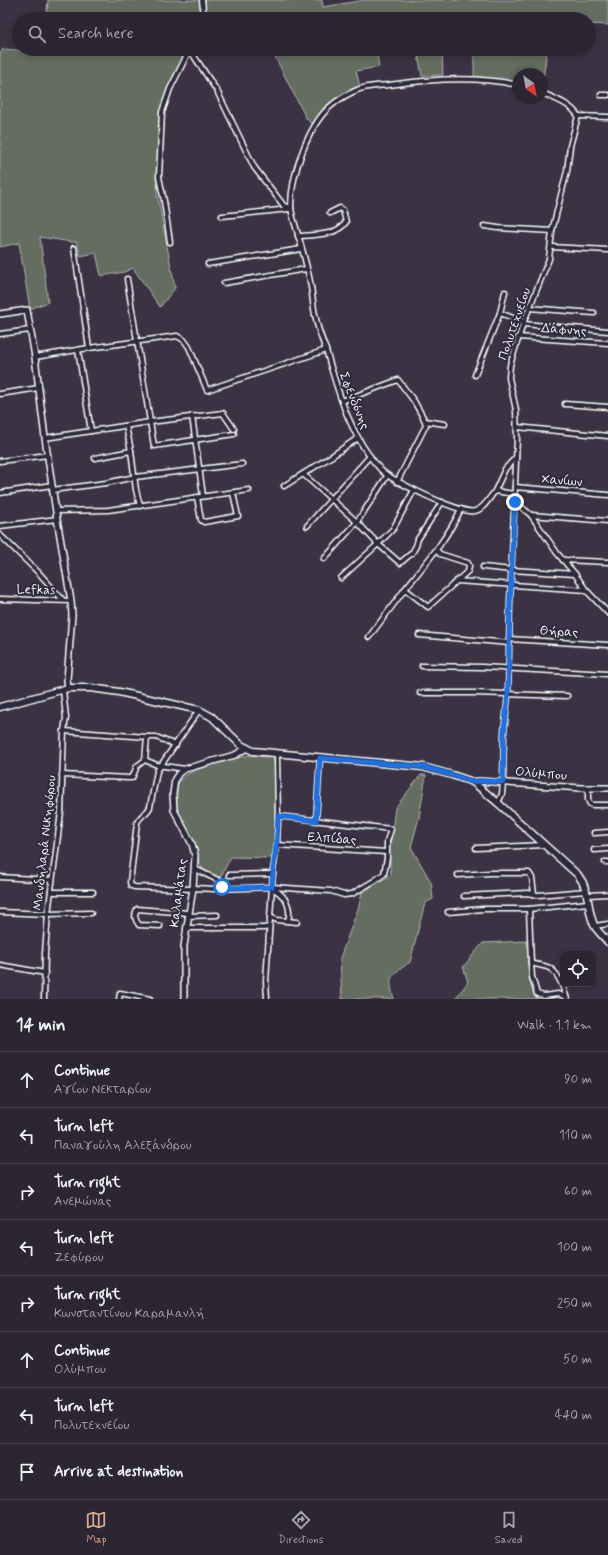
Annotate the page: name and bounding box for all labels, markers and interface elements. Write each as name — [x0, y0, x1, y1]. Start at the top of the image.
search box — [12, 12, 596, 56]
icon: search — [26, 23, 48, 45]
text: Search here — [58, 24, 134, 44]
north arrow — [512, 68, 548, 104]
street label: Πολυτεχνείου — [495, 286, 535, 362]
street label: Δάφνης — [541, 320, 588, 340]
street label: Σφενδόνης — [335, 370, 373, 433]
street label: Χανίων — [541, 471, 583, 491]
route end — [506, 493, 524, 511]
street label: Lefkas — [17, 581, 56, 599]
street label: Θήρας — [539, 623, 579, 642]
street label: Ολύμπου — [514, 763, 568, 785]
street label: Μανδηλαρά Νικηφόρου — [29, 774, 61, 912]
street label: Ελπίδας — [307, 829, 357, 849]
street label: Καλαμάτας — [166, 857, 192, 928]
route start — [213, 878, 231, 896]
map controls — [560, 951, 596, 987]
button: locate — [560, 951, 596, 987]
text: 14 min — [16, 1014, 65, 1036]
text: Walk · 1.1 km — [517, 1017, 592, 1034]
text: Continue — [54, 1061, 110, 1081]
icon: ahead — [16, 1069, 38, 1091]
text: 90 m — [564, 1071, 592, 1088]
text: Αγίου Νεκταρίου — [54, 1081, 151, 1098]
text: Turn left — [54, 1117, 114, 1137]
icon: left — [16, 1125, 38, 1147]
text: 110 m — [559, 1127, 592, 1144]
text: Παναγούλη Αλεξάνδρου — [54, 1137, 192, 1154]
text: Turn right — [54, 1173, 121, 1193]
icon: right — [16, 1181, 38, 1203]
text: 60 m — [564, 1183, 592, 1200]
text: Ανεμώνας — [54, 1193, 111, 1210]
text: Turn left — [54, 1229, 114, 1249]
icon: left — [16, 1237, 38, 1259]
text: 100 m — [557, 1239, 592, 1256]
text: Ζεφύρου — [54, 1249, 104, 1266]
text: Turn right — [54, 1285, 121, 1305]
icon: right — [16, 1293, 38, 1315]
text: 250 m — [557, 1295, 592, 1312]
text: Κωνσταντίνου Καραμανλή — [54, 1305, 204, 1322]
text: Continue — [54, 1341, 110, 1361]
icon: ahead — [16, 1349, 38, 1371]
text: 50 m — [563, 1351, 592, 1368]
text: Ολύμπου — [54, 1361, 106, 1378]
text: Turn left — [54, 1397, 114, 1417]
icon: left — [16, 1405, 38, 1427]
text: 440 m — [555, 1407, 592, 1424]
text: Πολυτεχνείου — [54, 1417, 129, 1434]
icon: arrive — [16, 1461, 38, 1483]
text: Arrive at destination — [54, 1462, 183, 1482]
tab: Map — [85, 1509, 107, 1547]
tab: Directions — [278, 1509, 324, 1547]
tab: Saved — [495, 1509, 522, 1547]

